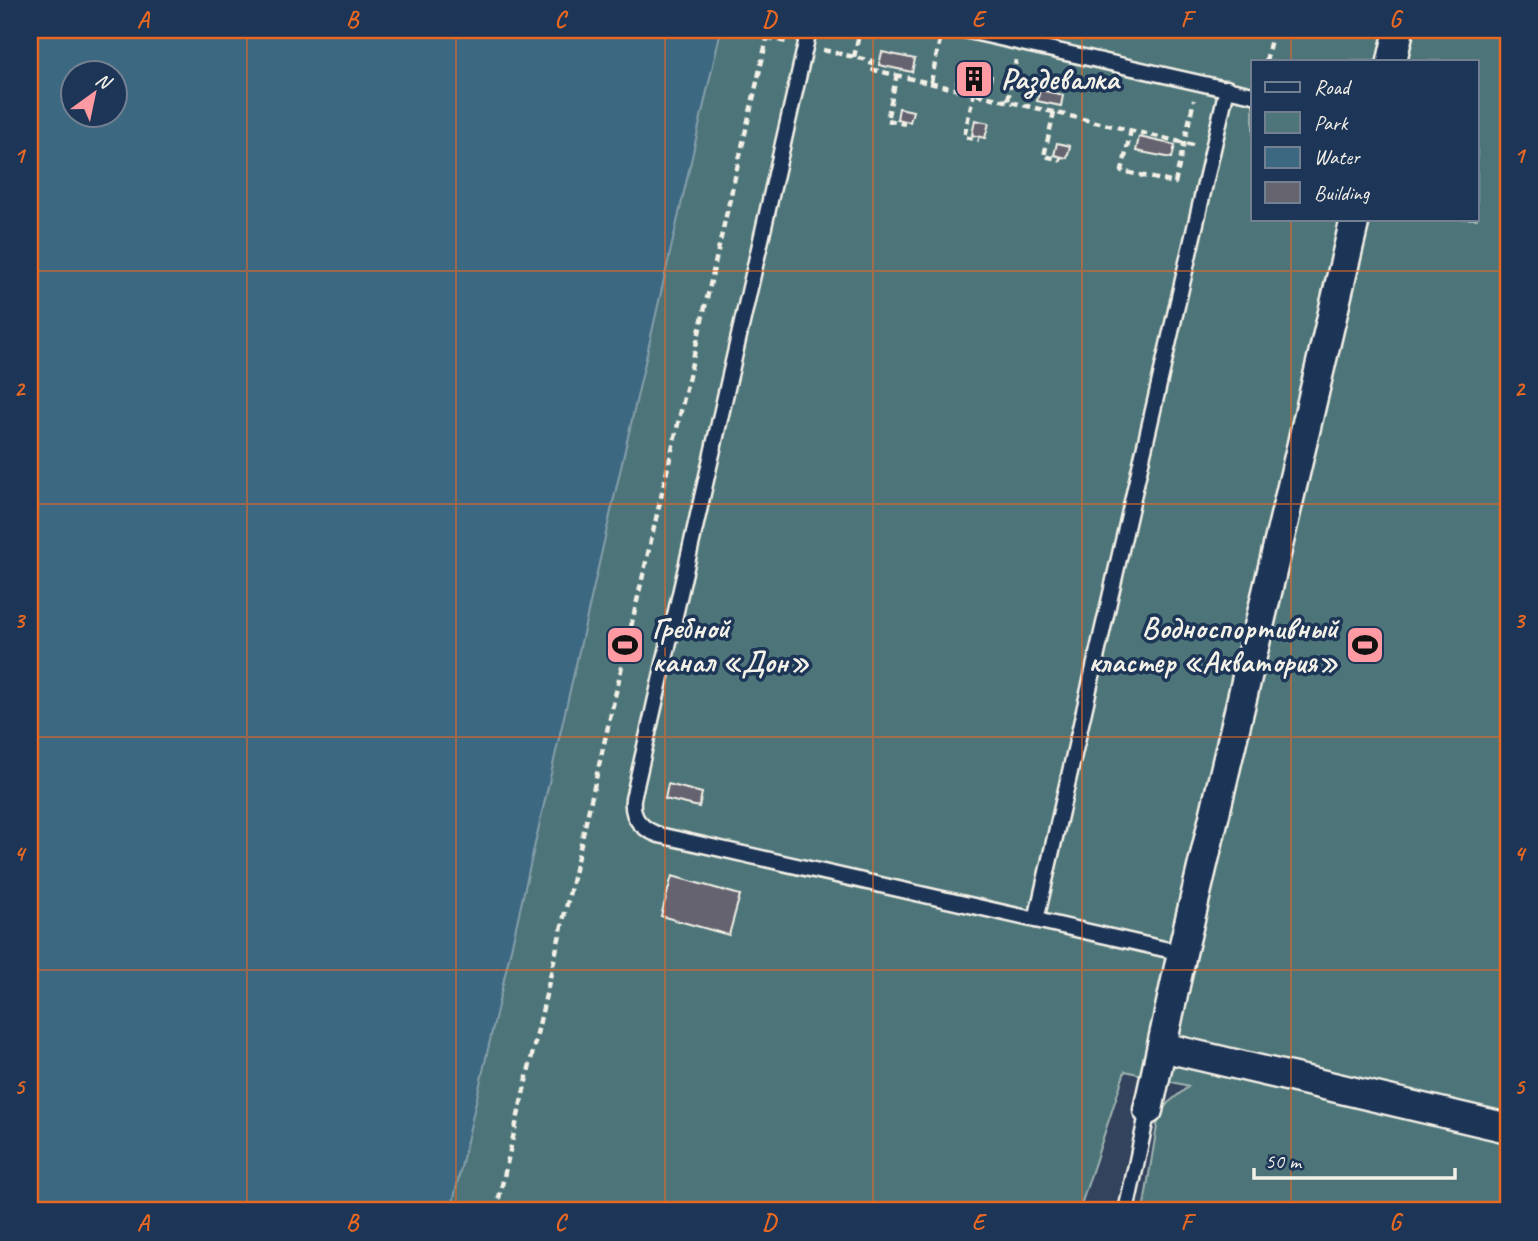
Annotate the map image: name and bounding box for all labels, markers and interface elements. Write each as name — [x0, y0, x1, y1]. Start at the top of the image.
text: A — [137, 5, 151, 34]
text: B — [346, 5, 360, 34]
text: C — [555, 5, 569, 34]
text: D — [762, 5, 778, 34]
text: E — [972, 5, 988, 34]
text: F — [1181, 5, 1197, 34]
text: G — [1389, 5, 1404, 34]
building icon: Раздевалка — [953, 58, 995, 100]
north arrow — [60, 60, 130, 130]
place label: Раздевалка — [1001, 60, 1121, 99]
legend — [1251, 60, 1478, 220]
text: N — [91, 67, 117, 96]
text: Road — [1314, 74, 1353, 100]
text: Park — [1314, 110, 1349, 136]
text: 1 — [14, 141, 27, 170]
text: 1 — [1514, 141, 1527, 170]
text: Water — [1314, 144, 1361, 170]
text: Building — [1314, 180, 1371, 206]
text: 2 — [14, 374, 27, 403]
text: 2 — [1514, 374, 1527, 403]
text: 3 — [14, 606, 27, 635]
text: 3 — [1514, 606, 1527, 635]
place label: Гребной канал «Дон» — [652, 609, 810, 681]
place label: Водноспортивный кластер «Акватория» — [1088, 609, 1340, 681]
sports icon: Гребной канал «Дон» — [604, 624, 646, 666]
sports icon: Водноспортивный кластер «Акватория» — [1344, 624, 1386, 666]
text: 4 — [14, 839, 27, 868]
text: 4 — [1514, 839, 1527, 868]
text: 5 — [14, 1072, 26, 1101]
text: 5 — [1514, 1072, 1526, 1101]
scale bar — [1254, 1136, 1456, 1180]
text: 50 m — [1265, 1148, 1303, 1174]
text: A — [137, 1208, 151, 1237]
text: B — [346, 1208, 360, 1237]
text: C — [555, 1208, 569, 1237]
text: D — [762, 1208, 778, 1237]
text: E — [972, 1208, 988, 1237]
text: F — [1181, 1208, 1197, 1237]
text: G — [1389, 1208, 1404, 1237]

